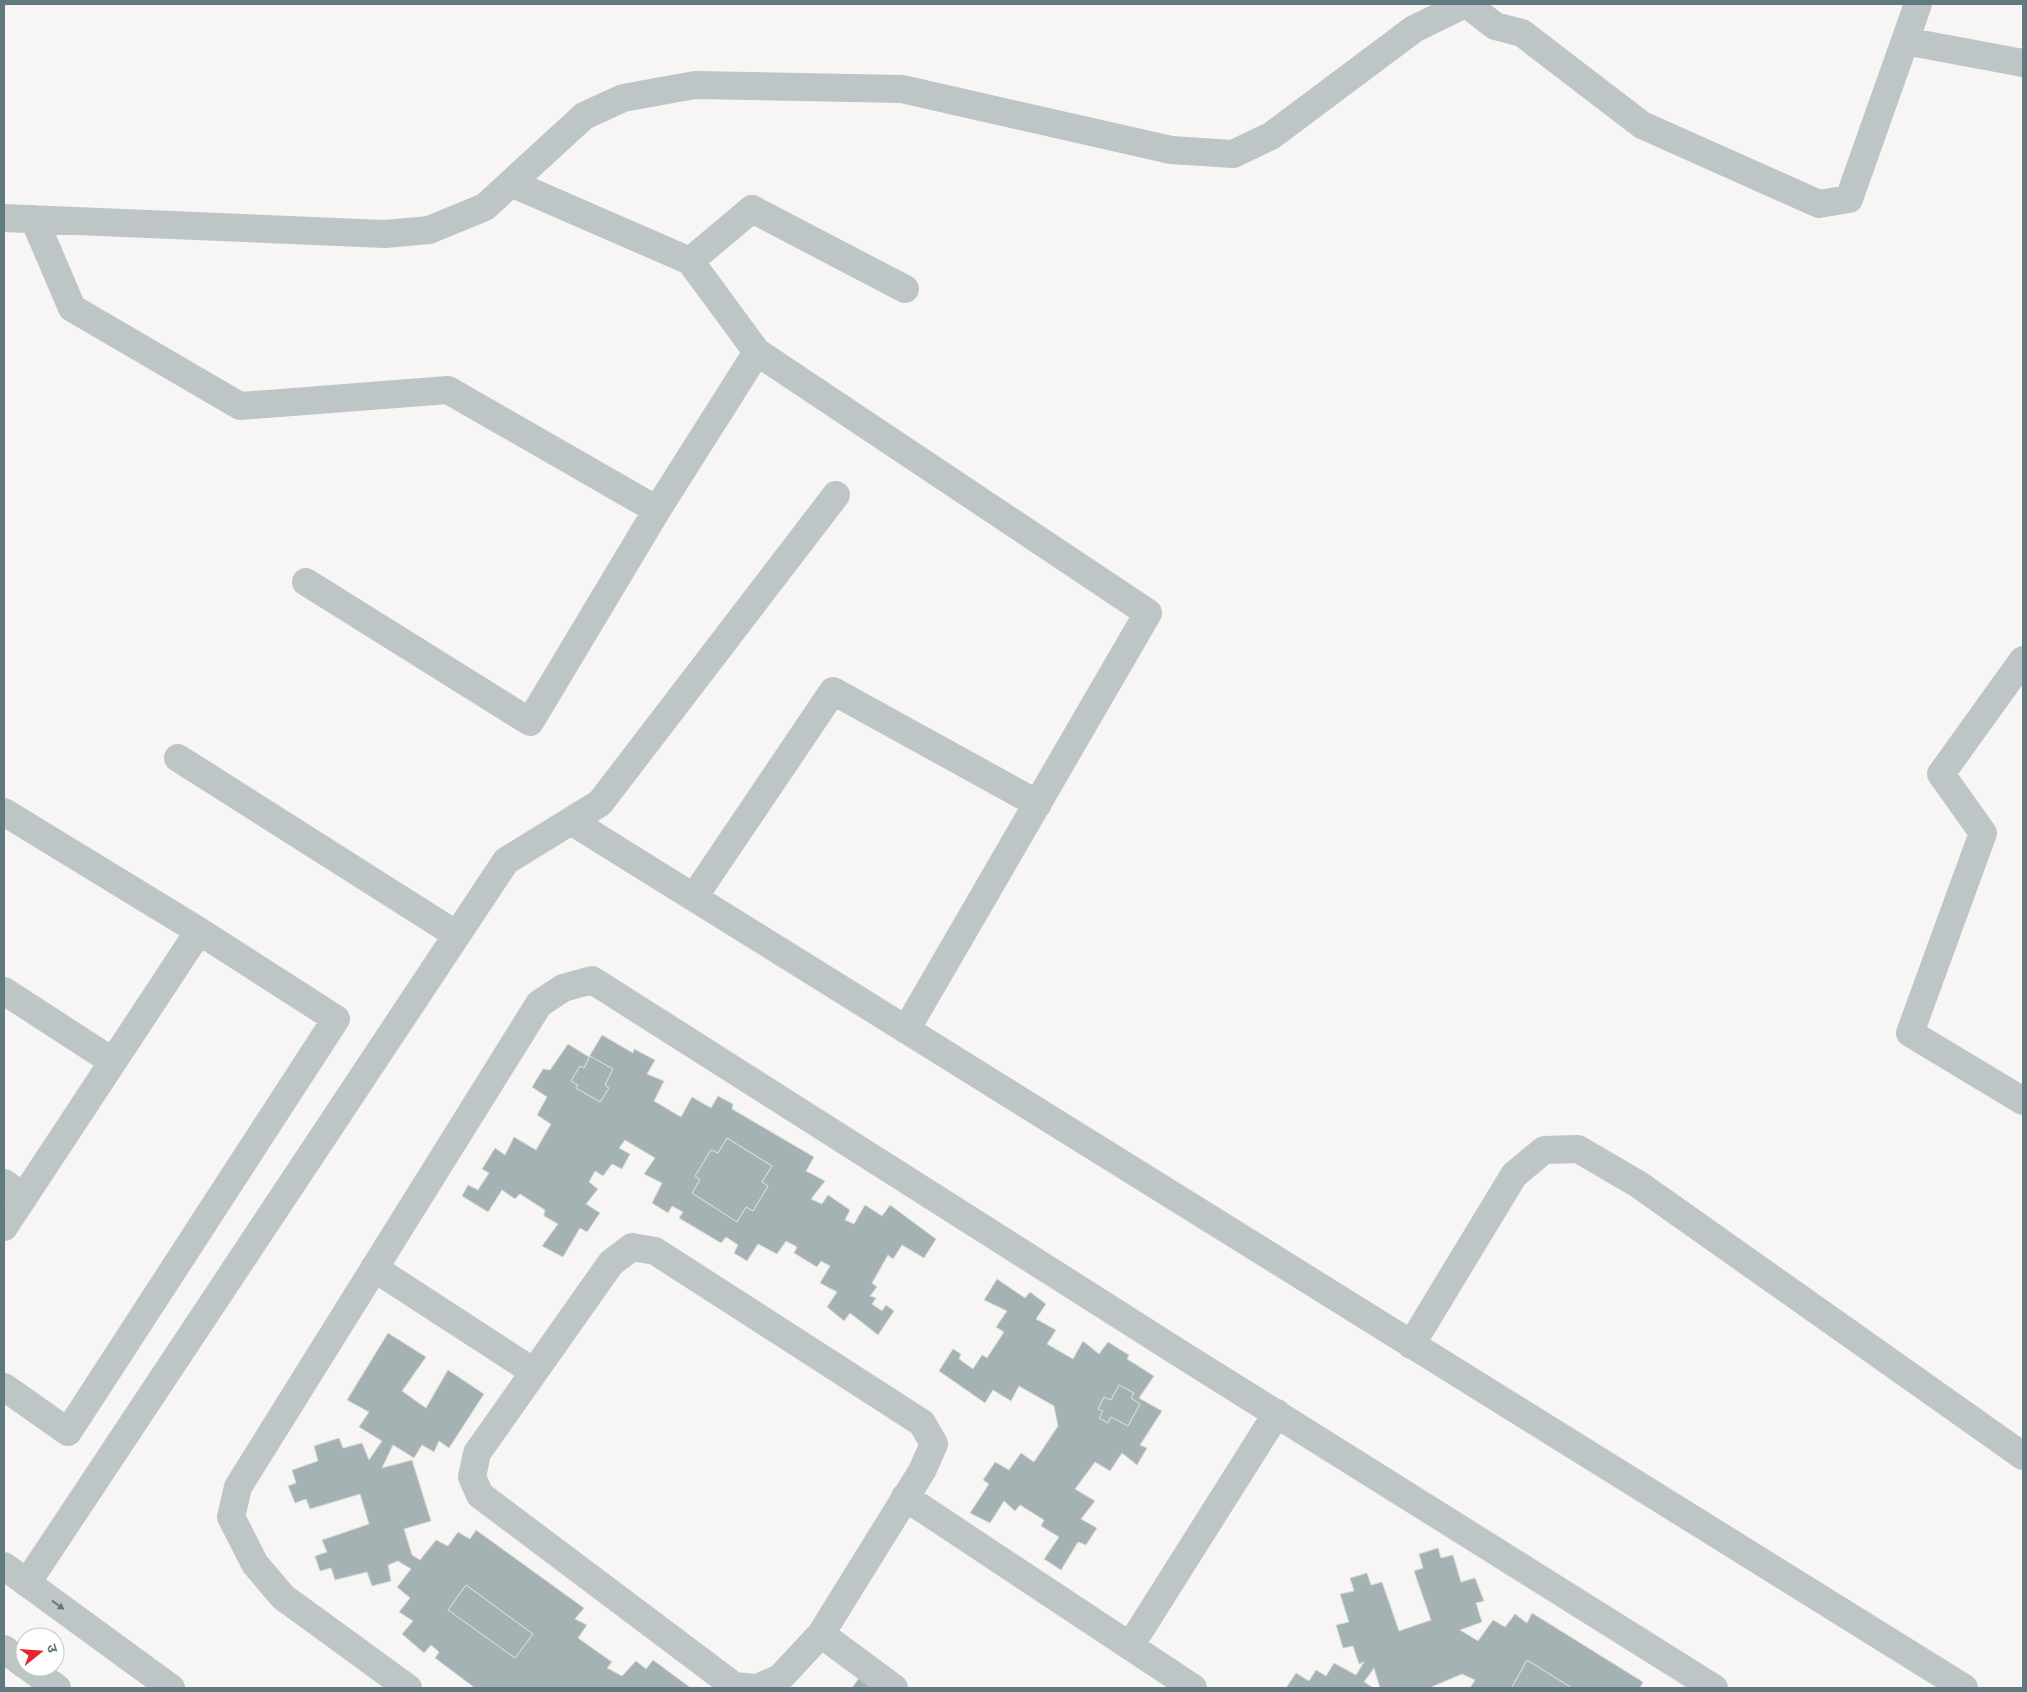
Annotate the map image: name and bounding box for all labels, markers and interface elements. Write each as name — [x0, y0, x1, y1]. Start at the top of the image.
one-way arrow — [51, 1600, 64, 1610]
north arrow — [15, 1627, 65, 1677]
text: उ — [43, 1642, 62, 1656]

